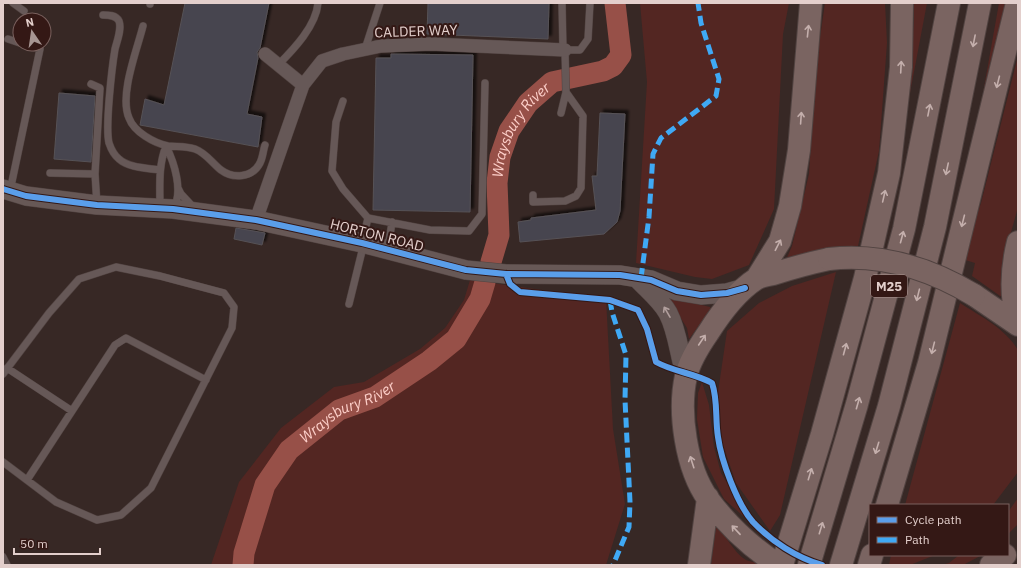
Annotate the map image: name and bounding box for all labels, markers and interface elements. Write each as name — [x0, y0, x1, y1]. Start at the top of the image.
north arrow — [12, 12, 52, 52]
text: N — [24, 15, 35, 30]
street label: CALDER WAY — [374, 21, 459, 41]
one-way arrow — [805, 25, 812, 38]
one-way arrow — [969, 35, 977, 48]
one-way arrow — [898, 61, 905, 74]
one-way arrow — [993, 75, 1001, 88]
water label: Wraysbury River — [488, 78, 554, 178]
one-way arrow — [925, 104, 933, 117]
one-way arrow — [798, 112, 805, 125]
one-way arrow — [943, 162, 951, 175]
one-way arrow — [880, 190, 888, 203]
street label: HORTON ROAD — [328, 215, 426, 255]
one-way arrow — [959, 215, 967, 228]
one-way arrow — [899, 231, 906, 244]
one-way arrow — [774, 239, 782, 251]
road number: M25 — [871, 275, 907, 297]
one-way arrow — [914, 289, 921, 302]
one-way arrow — [662, 306, 670, 318]
one-way arrow — [698, 335, 706, 346]
one-way arrow — [928, 341, 936, 354]
one-way arrow — [842, 343, 850, 356]
water label: Wraysbury River — [295, 376, 399, 447]
one-way arrow — [855, 397, 862, 410]
one-way arrow — [873, 441, 880, 454]
one-way arrow — [688, 456, 695, 469]
one-way arrow — [807, 468, 814, 481]
legend — [869, 504, 1009, 556]
text: Cycle path — [905, 512, 962, 527]
one-way arrow — [818, 521, 825, 534]
one-way arrow — [731, 525, 740, 535]
scale bar — [14, 530, 100, 556]
text: Path — [905, 532, 930, 547]
text: 50 m — [20, 536, 48, 551]

